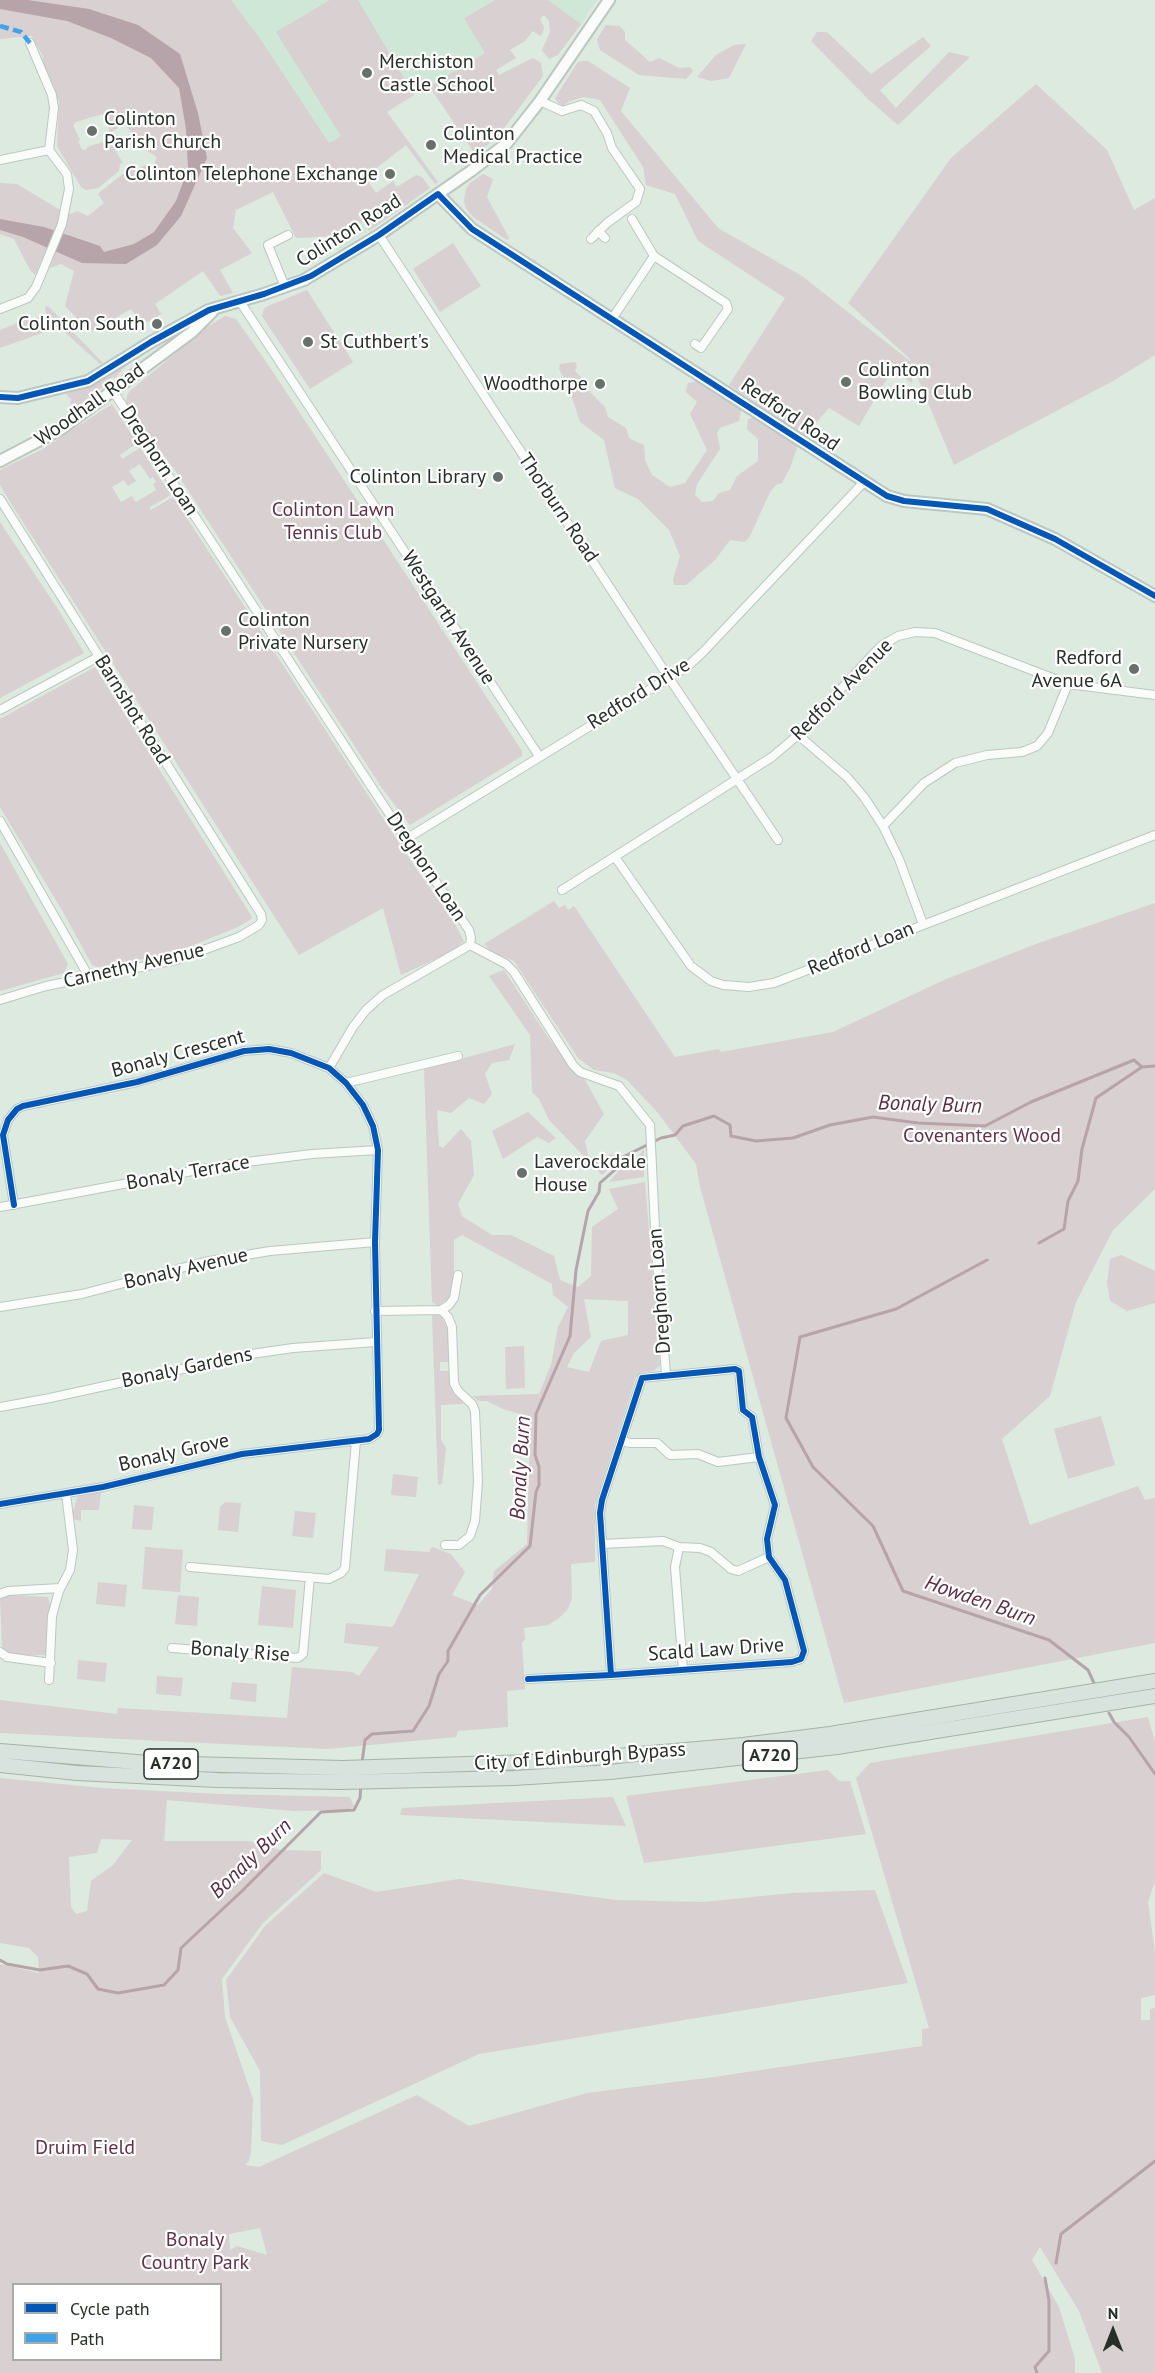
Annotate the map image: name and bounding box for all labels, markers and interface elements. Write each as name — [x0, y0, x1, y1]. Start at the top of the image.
place label: Merchiston Castle School — [379, 50, 494, 97]
marker: Merchiston Castle School — [360, 66, 374, 80]
place label: Colinton Parish Church — [104, 107, 221, 154]
place label: Colinton Medical Practice — [443, 122, 582, 169]
marker: Colinton Parish Church — [85, 124, 99, 138]
marker: Colinton Medical Practice — [424, 138, 438, 152]
place label: Colinton Telephone Exchange — [125, 162, 378, 186]
marker: Colinton Telephone Exchange — [383, 167, 397, 181]
street label: Colinton Road — [292, 189, 406, 273]
place label: Colinton South — [18, 312, 145, 336]
marker: Colinton South — [150, 317, 164, 331]
place label: St Cuthbert's — [320, 330, 429, 354]
marker: St Cuthbert's — [301, 335, 315, 349]
street label: Woodhall Road — [31, 358, 149, 452]
place label: Colinton Bowling Club — [858, 358, 972, 405]
place label: Woodthorpe — [484, 372, 588, 396]
street label: Redford Road — [736, 373, 844, 457]
marker: Colinton Bowling Club — [839, 375, 853, 389]
marker: Woodthorpe — [593, 377, 607, 391]
street label: Dreghorn Loan — [115, 402, 203, 520]
street label: Thorburn Road — [513, 449, 603, 567]
place label: Colinton Library — [350, 465, 486, 489]
marker: Colinton Library — [491, 470, 505, 484]
park label: Colinton Lawn Tennis Club — [272, 498, 394, 545]
street label: Westgarth Avenue — [396, 547, 500, 689]
place label: Colinton Private Nursery — [238, 608, 368, 655]
marker: Colinton Private Nursery — [219, 624, 233, 638]
street label: Redford Avenue — [786, 634, 898, 746]
place label: Redford Avenue 6A — [1032, 646, 1122, 693]
street label: Barnshot Road — [89, 651, 175, 769]
street label: Redford Drive — [583, 653, 695, 735]
marker: Redford Avenue 6A — [1127, 662, 1141, 676]
street label: Dreghorn Loan — [381, 808, 471, 926]
street label: Redford Loan — [804, 917, 918, 981]
street label: Carnethy Avenue — [61, 938, 207, 994]
street label: Bonaly Crescent — [109, 1025, 247, 1083]
water label: Bonaly Burn — [878, 1091, 982, 1119]
park label: Covenanters Wood — [903, 1124, 1061, 1148]
street label: Bonaly Terrace — [125, 1150, 251, 1196]
place label: Laverockdale House — [534, 1150, 646, 1197]
marker: Laverockdale House — [515, 1166, 529, 1180]
street label: Dreghorn Loan — [644, 1227, 676, 1355]
street label: Bonaly Avenue — [122, 1243, 250, 1295]
street label: Bonaly Gardens — [119, 1342, 255, 1394]
water label: Bonaly Burn — [506, 1415, 536, 1521]
street label: Bonaly Grove — [116, 1429, 232, 1477]
water label: Howden Burn — [921, 1570, 1039, 1632]
street label: Scald Law Drive — [647, 1633, 785, 1667]
street label: Bonaly Rise — [189, 1637, 291, 1667]
street label: City of Edinburgh Bypass — [473, 1738, 687, 1776]
road number: A720 — [743, 1741, 797, 1771]
road number: A720 — [144, 1749, 198, 1779]
water label: Bonaly Burn — [205, 1814, 297, 1904]
park label: Druim Field — [35, 2136, 135, 2160]
park label: Bonaly Country Park — [141, 2228, 249, 2275]
legend — [12, 2283, 222, 2361]
text: Cycle path — [70, 2297, 150, 2320]
north arrow — [1083, 2301, 1143, 2361]
text: N — [1108, 2303, 1118, 2323]
text: Path — [70, 2327, 104, 2350]

